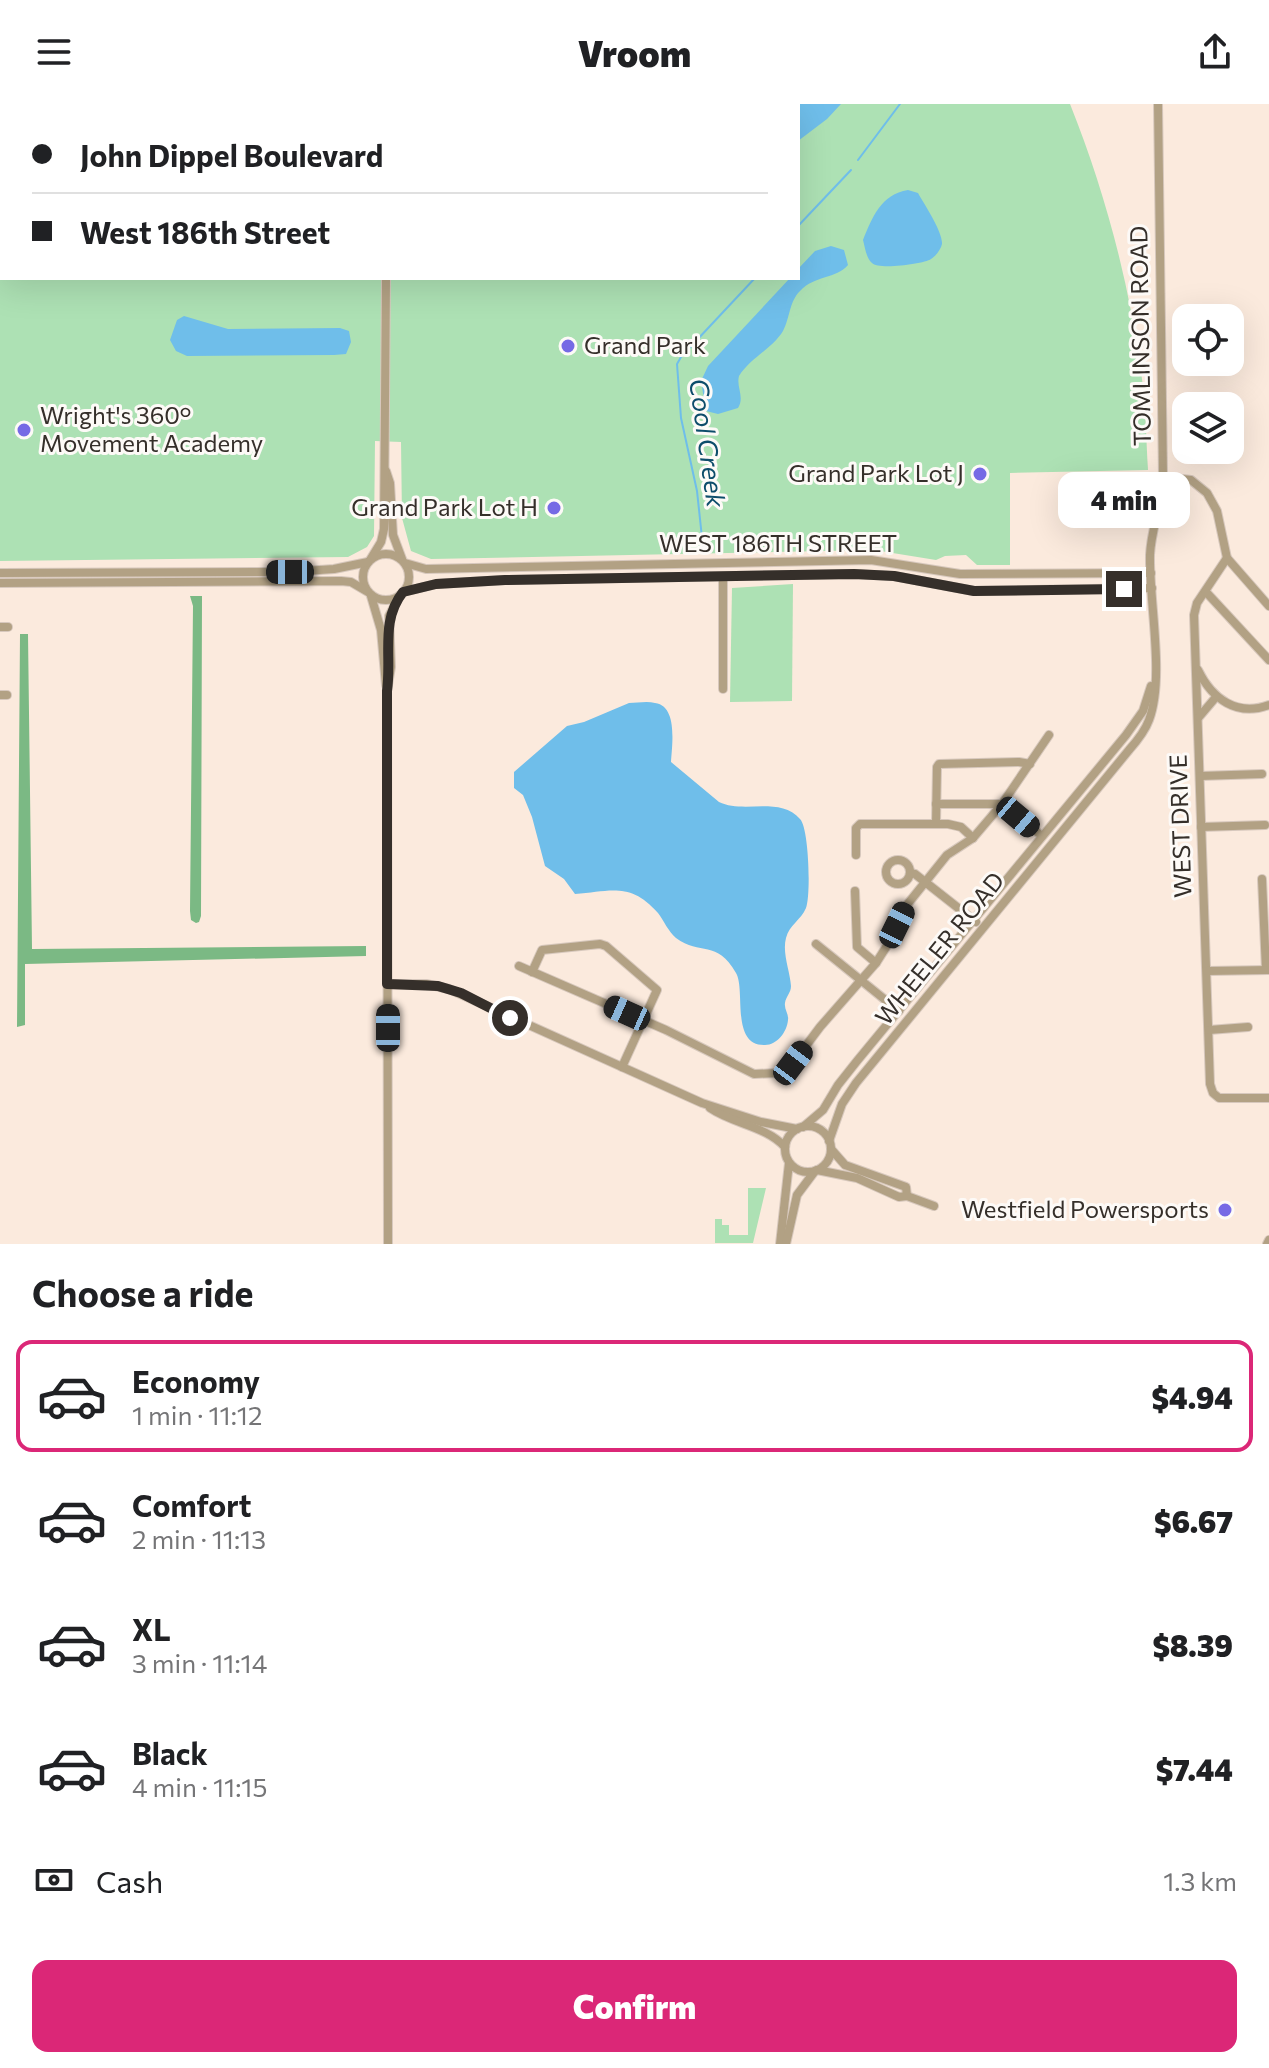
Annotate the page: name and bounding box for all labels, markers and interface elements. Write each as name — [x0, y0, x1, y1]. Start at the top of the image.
icon: menu — [32, 30, 76, 74]
text: Vroom — [578, 30, 691, 74]
icon: share — [1193, 30, 1237, 74]
text: John Dippel Boulevard — [80, 136, 383, 173]
text: West 186th Street — [80, 213, 330, 250]
street label: TOMLINSON ROAD — [1123, 226, 1156, 447]
map controls — [1172, 304, 1244, 464]
button: locate — [1172, 304, 1244, 376]
place label: Grand Park — [584, 330, 706, 359]
marker: Grand Park — [559, 337, 577, 355]
water label: Cool Creek — [684, 376, 733, 510]
button: layers — [1172, 392, 1244, 464]
place label: Wright's 360° Movement Academy — [40, 400, 263, 457]
marker: Wright's 360° Movement Academy — [15, 421, 33, 439]
place label: Grand Park Lot J — [788, 458, 964, 487]
marker: Grand Park Lot J — [971, 465, 989, 483]
callout: 4 min — [1058, 473, 1190, 529]
text: 4 min — [1091, 484, 1157, 515]
place label: Grand Park Lot H — [351, 492, 538, 521]
marker: Grand Park Lot H — [545, 499, 563, 517]
street label: WEST 186TH STREET — [659, 528, 897, 557]
car — [266, 560, 314, 584]
route end — [1106, 571, 1142, 607]
street label: WEST DRIVE — [1163, 754, 1196, 898]
car — [992, 792, 1044, 842]
street label: WHEELER ROAD — [868, 866, 1009, 1030]
car — [876, 898, 918, 952]
car — [600, 992, 654, 1034]
route start — [492, 1000, 528, 1036]
car — [376, 1004, 400, 1052]
car — [769, 1037, 817, 1089]
place label: Westfield Powersports — [961, 1194, 1209, 1223]
marker: Westfield Powersports — [1216, 1201, 1234, 1219]
text: Choose a ride — [32, 1270, 253, 1314]
icon: car — [36, 1360, 108, 1432]
text: Economy — [132, 1362, 260, 1399]
text: $4.94 — [1152, 1378, 1233, 1415]
text: 1 min · 11:12 — [132, 1399, 262, 1430]
icon: car — [36, 1484, 108, 1556]
text: Comfort — [132, 1486, 251, 1523]
text: $6.67 — [1154, 1502, 1233, 1539]
text: 2 min · 11:13 — [132, 1523, 266, 1554]
icon: car — [36, 1608, 108, 1680]
text: XL — [132, 1610, 171, 1647]
text: $8.39 — [1152, 1626, 1233, 1663]
text: 3 min · 11:14 — [132, 1647, 267, 1678]
icon: car — [36, 1732, 108, 1804]
text: Black — [132, 1734, 208, 1771]
text: $7.44 — [1156, 1750, 1233, 1787]
text: 4 min · 11:15 — [132, 1771, 267, 1802]
icon: cash — [32, 1858, 76, 1902]
text: Cash — [96, 1862, 163, 1899]
text: 1.3 km — [1163, 1865, 1237, 1896]
button: Confirm — [32, 1960, 1237, 2052]

